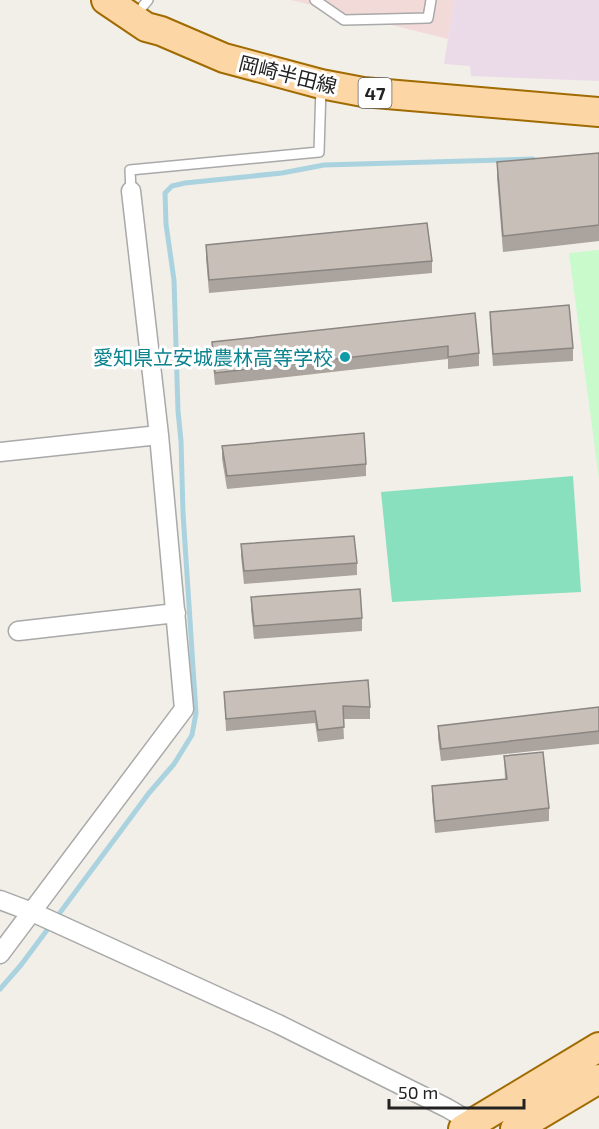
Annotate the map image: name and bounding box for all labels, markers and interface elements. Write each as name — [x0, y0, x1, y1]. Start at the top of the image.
street label: 岡崎半田線 — [237, 50, 339, 98]
road number: 47 — [358, 78, 392, 108]
place label: 愛知県立安城農林高等学校 — [93, 345, 333, 369]
marker: 愛知県立安城農林高等学校 — [338, 350, 352, 364]
scale bar — [389, 1072, 524, 1110]
text: 50 m — [398, 1081, 438, 1103]

